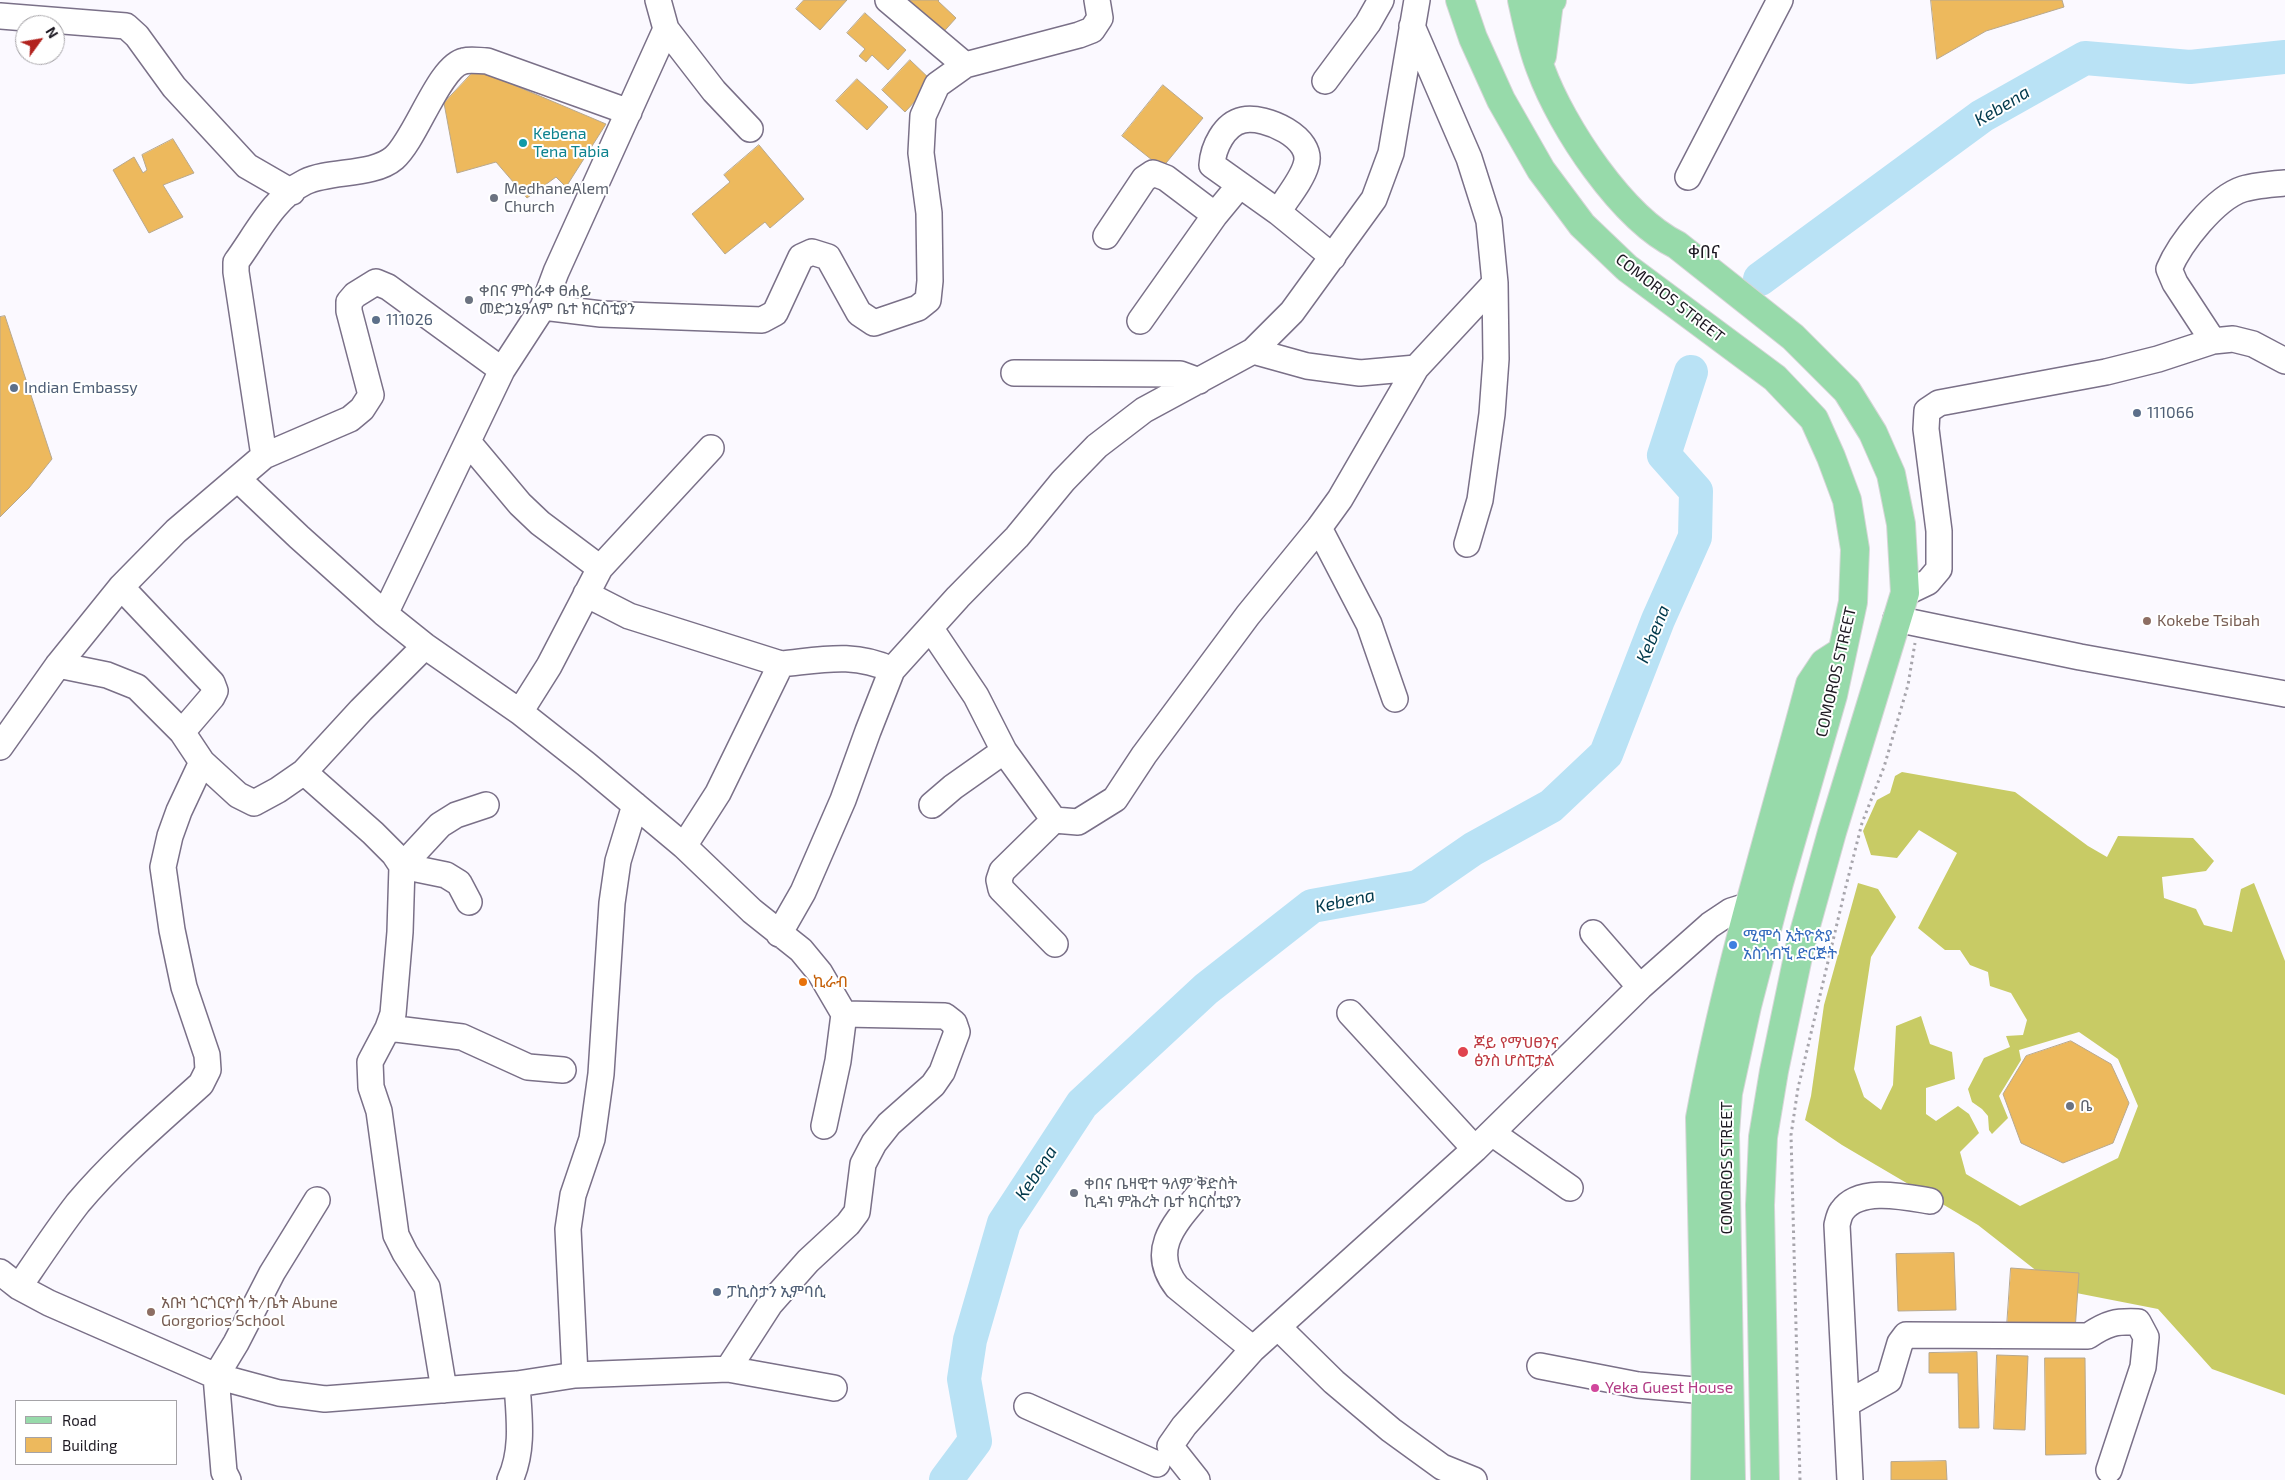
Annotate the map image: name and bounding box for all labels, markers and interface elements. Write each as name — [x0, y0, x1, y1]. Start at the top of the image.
north arrow — [15, 15, 65, 65]
text: N — [42, 24, 62, 41]
water label: Kebena — [1970, 81, 2034, 131]
place label: Kebena Tena Tabia — [533, 124, 609, 162]
marker: Kebena Tena Tabia — [517, 137, 529, 149]
place label: MedhaneAlem Church — [504, 179, 609, 217]
marker: MedhaneAlem Church — [488, 192, 500, 204]
district label: ቀበና — [1688, 241, 1720, 263]
street label: COMOROS STREET — [1612, 250, 1728, 346]
place label: ቀበና ምስራቀ ፀሐይ መድኃኔዓለም ቤተ ክርስቲያን — [479, 281, 635, 319]
marker: ቀበና ምስራቀ ፀሐይ መድኃኔዓለም ቤተ ክርስቲያን — [463, 294, 475, 306]
place label: 111026 — [386, 310, 433, 330]
marker: 111026 — [370, 314, 382, 326]
place label: Indian Embassy — [24, 378, 138, 398]
marker: Indian Embassy — [8, 382, 20, 394]
place label: 111066 — [2147, 403, 2194, 423]
marker: 111066 — [2131, 407, 2143, 419]
water label: Kebena — [1632, 602, 1674, 666]
street label: COMOROS STREET — [1812, 605, 1860, 739]
place label: Kokebe Tsibah — [2157, 611, 2260, 631]
marker: Kokebe Tsibah — [2141, 615, 2153, 627]
water label: Kebena — [1313, 884, 1377, 918]
place label: ሚሞሳ ኢትዮጵያ አስጎብኚ ድርጅት — [1743, 926, 1837, 964]
marker: ሚሞሳ ኢትዮጵያ አስጎብኚ ድርጅት — [1727, 939, 1739, 951]
place label: ኪራብ — [813, 972, 848, 992]
marker: ኪራብ — [797, 976, 809, 988]
place label: ጆይ የማህፀንና ፅንስ ሆስፒታል — [1474, 1033, 1559, 1071]
marker: ጆይ የማህፀንና ፅንስ ሆስፒታል — [1456, 1045, 1470, 1059]
place label: ቤ — [2080, 1096, 2092, 1116]
marker: ቤ — [2064, 1100, 2076, 1112]
street label: COMOROS STREET — [1717, 1102, 1737, 1234]
water label: Kebena — [1010, 1142, 1062, 1204]
place label: ቀበና ቤዛዊተ ዓለም ቅድስት ኪዳነ ምሕረት ቤተ ክርስቲያን — [1084, 1174, 1241, 1212]
marker: ቀበና ቤዛዊተ ዓለም ቅድስት ኪዳነ ምሕረት ቤተ ክርስቲያን — [1068, 1187, 1080, 1199]
place label: ፓኪስታን ኢምባሲ — [727, 1282, 826, 1302]
marker: ፓኪስታን ኢምባሲ — [711, 1286, 723, 1298]
place label: አቡነ ጎርጎርዮስ ት/ቤት Abune Gorgorios School — [161, 1293, 338, 1331]
marker: አቡነ ጎርጎርዮስ ት/ቤት Abune Gorgorios School — [145, 1306, 157, 1318]
place label: Yeka Guest House — [1605, 1378, 1733, 1398]
marker: Yeka Guest House — [1589, 1382, 1601, 1394]
legend — [15, 1400, 178, 1465]
text: Road — [62, 1411, 97, 1429]
text: Building — [62, 1436, 117, 1454]

